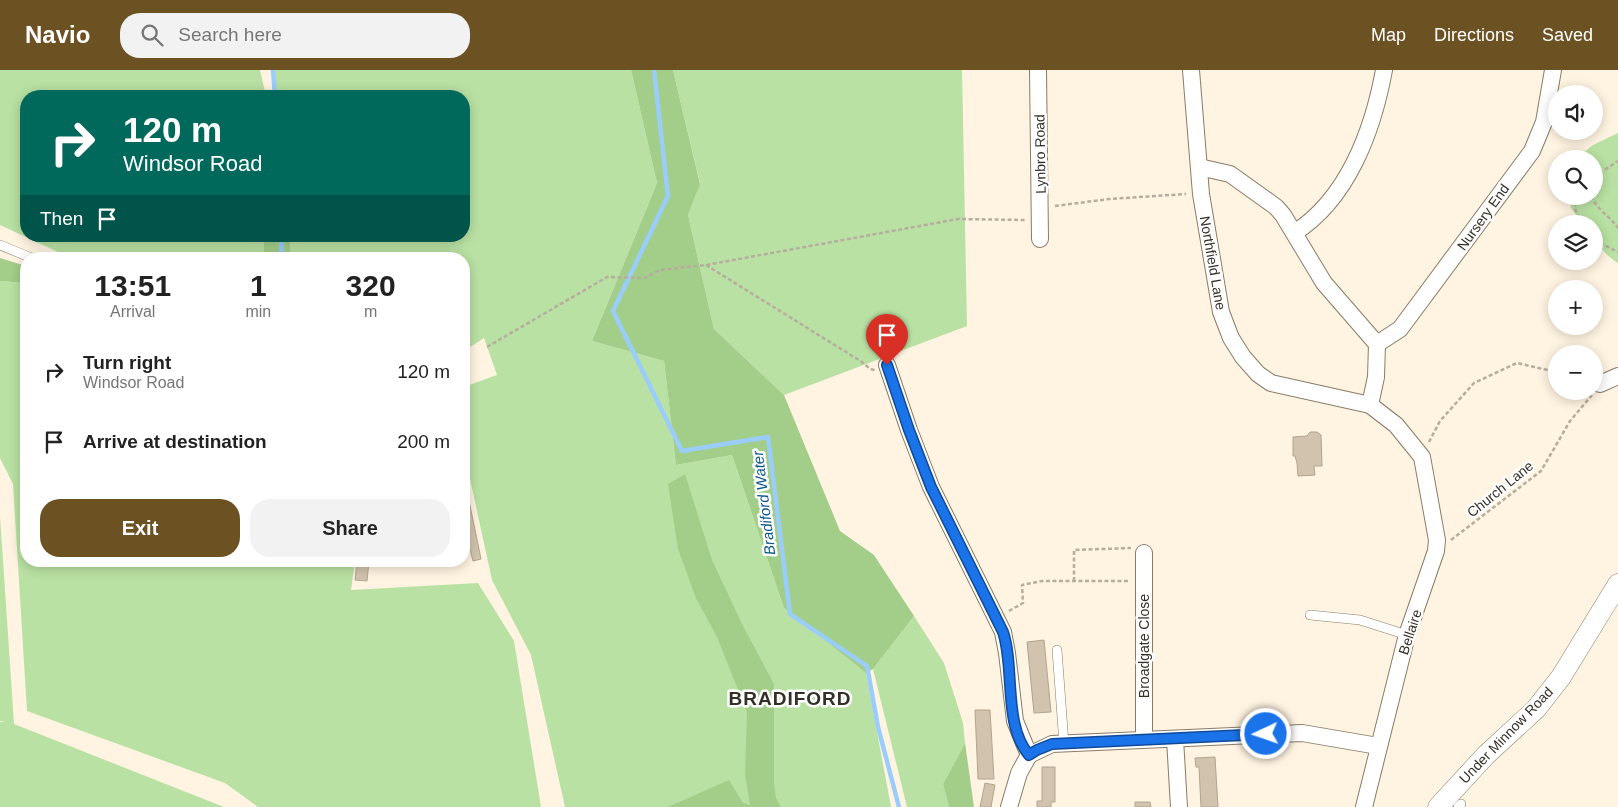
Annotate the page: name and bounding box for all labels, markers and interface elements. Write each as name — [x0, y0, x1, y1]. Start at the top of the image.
search box — [120, 13, 470, 58]
text: Navio — [25, 21, 90, 48]
icon: search — [138, 21, 166, 49]
text: Search here — [178, 24, 282, 45]
text: Map — [1371, 25, 1406, 45]
text: Directions — [1434, 25, 1514, 45]
text: Saved — [1542, 25, 1593, 45]
map controls — [1548, 85, 1603, 400]
button: sound — [1548, 85, 1603, 140]
icon: right — [40, 110, 105, 175]
text: 120 m — [123, 110, 222, 149]
street label: Lynbro Road — [1031, 114, 1049, 194]
button: search — [1548, 150, 1603, 205]
text: Windsor Road — [123, 151, 262, 176]
street label: Nursery End — [1454, 181, 1512, 253]
icon: arrive — [93, 205, 121, 233]
text: Then — [40, 208, 83, 229]
street label: Northfield Lane — [1197, 215, 1229, 311]
button: layers — [1548, 215, 1603, 270]
text: 13:51 — [94, 269, 171, 302]
text: 1 — [250, 269, 267, 302]
text: 320 — [346, 269, 396, 302]
button: + — [1548, 280, 1603, 335]
text: Arrival — [110, 303, 155, 320]
text: min — [245, 303, 271, 320]
text: m — [364, 303, 377, 320]
pin — [866, 314, 908, 365]
icon: arrive — [873, 321, 901, 349]
button: − — [1548, 345, 1603, 400]
text: Turn right — [83, 352, 171, 373]
icon: right — [40, 358, 68, 386]
text: 120 m — [397, 361, 450, 382]
text: Windsor Road — [83, 374, 184, 391]
icon: arrive — [40, 428, 68, 456]
text: Arrive at destination — [83, 431, 267, 452]
text: 200 m — [397, 431, 450, 452]
water label: Bradiford Water — [749, 449, 778, 556]
street label: Church Lane — [1464, 457, 1536, 520]
button: Exit — [40, 499, 240, 557]
button: Share — [250, 499, 450, 557]
street label: Broadgate Close — [1136, 594, 1152, 698]
street label: Bellaire — [1395, 607, 1425, 657]
street label: Under Minnow Road — [1456, 684, 1556, 786]
district label: BRADIFORD — [729, 688, 852, 709]
position arrow — [1239, 707, 1291, 759]

